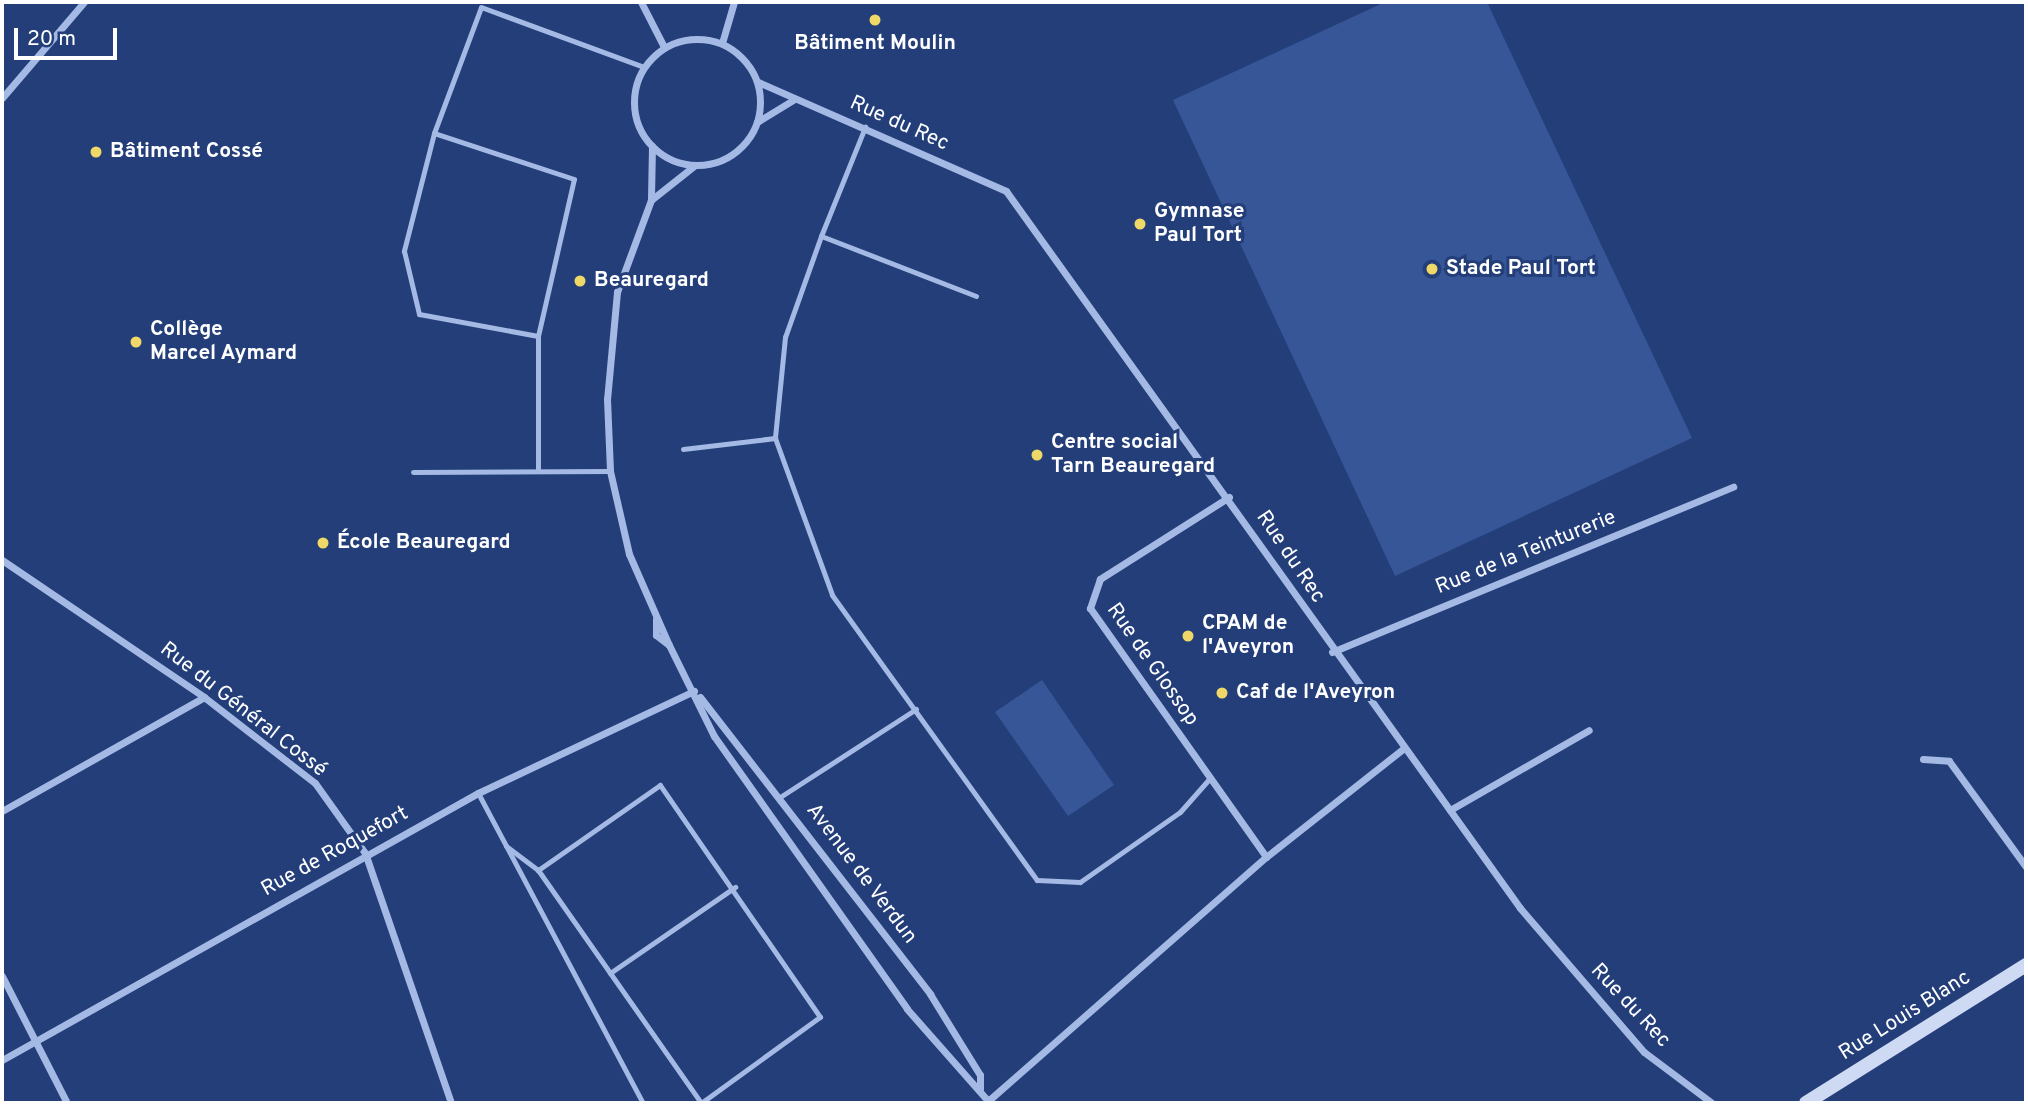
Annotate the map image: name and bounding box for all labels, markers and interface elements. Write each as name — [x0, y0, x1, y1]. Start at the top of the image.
marker: Bâtiment Moulin — [867, 12, 883, 28]
scale bar — [18, 14, 121, 58]
text: 20 m — [27, 26, 76, 53]
place label: Bâtiment Moulin — [794, 31, 956, 57]
street label: Rue du Rec — [846, 91, 952, 157]
place label: Bâtiment Cossé — [110, 139, 263, 165]
marker: Bâtiment Cossé — [88, 144, 104, 160]
place label: Gymnase Paul Tort — [1154, 199, 1245, 249]
marker: Gymnase Paul Tort — [1132, 216, 1148, 232]
place label: Stade Paul Tort — [1446, 256, 1596, 282]
marker: Stade Paul Tort — [1424, 261, 1440, 277]
place label: Beauregard — [594, 268, 709, 294]
marker: Beauregard — [572, 273, 588, 289]
place label: Collège Marcel Aymard — [150, 317, 298, 367]
marker: Collège Marcel Aymard — [128, 334, 144, 350]
place label: Centre social Tarn Beauregard — [1051, 430, 1215, 480]
marker: Centre social Tarn Beauregard — [1029, 447, 1045, 463]
street label: Rue de la Teinturerie — [1432, 505, 1620, 601]
street label: Rue du Rec — [1250, 506, 1330, 608]
place label: École Beauregard — [337, 530, 511, 556]
marker: École Beauregard — [315, 535, 331, 551]
street label: Rue de Glossop — [1100, 599, 1204, 731]
place label: CPAM de l'Aveyron — [1202, 611, 1294, 661]
marker: CPAM de l'Aveyron — [1180, 628, 1196, 644]
street label: Rue du Général Cossé — [155, 637, 331, 783]
place label: Caf de l'Aveyron — [1236, 680, 1395, 706]
marker: Caf de l'Aveyron — [1214, 685, 1230, 701]
street label: Avenue de Verdun — [800, 799, 922, 949]
street label: Rue de Roquefort — [257, 801, 413, 903]
street label: Rue du Rec — [1585, 959, 1675, 1053]
street label: Rue Louis Blanc — [1835, 966, 1975, 1066]

